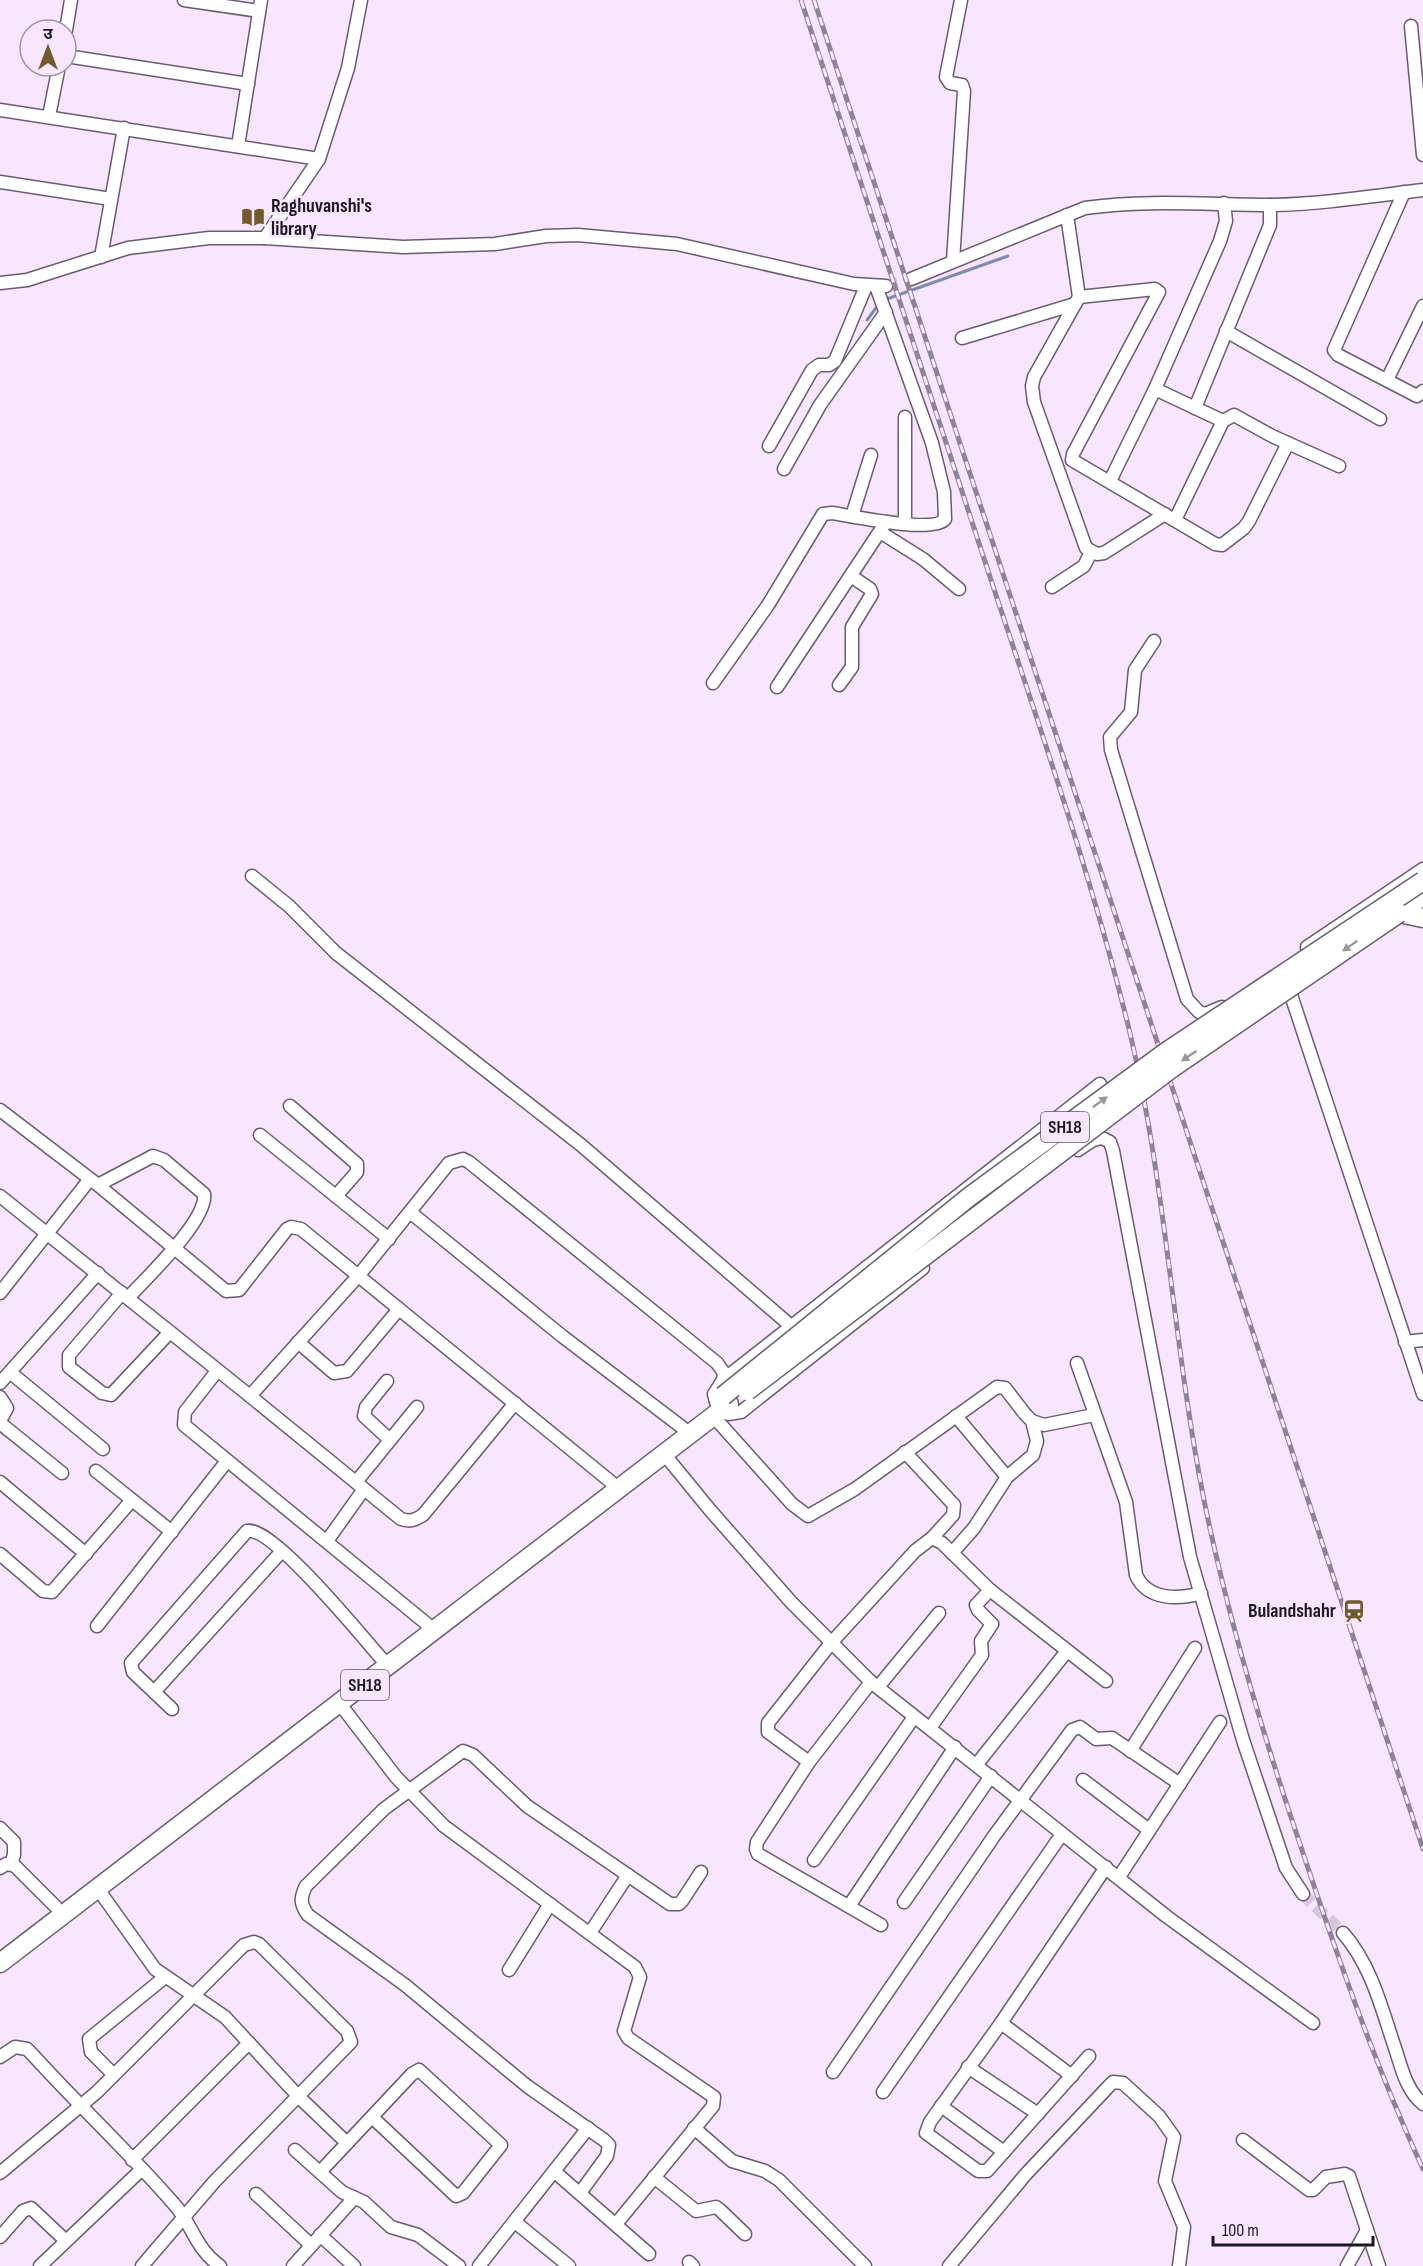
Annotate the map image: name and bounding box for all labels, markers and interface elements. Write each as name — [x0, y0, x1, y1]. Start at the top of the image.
north arrow — [18, 18, 78, 78]
text: उ — [43, 25, 53, 44]
place label: Raghuvanshi's library — [271, 194, 372, 241]
library icon: Raghuvanshi's library — [240, 204, 266, 230]
one-way arrow — [1343, 940, 1359, 952]
one-way arrow — [1182, 1050, 1198, 1062]
one-way arrow — [1091, 1096, 1107, 1108]
road number: SH18 — [1041, 1112, 1089, 1142]
station icon: Bulandshahr — [1341, 1598, 1367, 1624]
place label: Bulandshahr — [1248, 1599, 1336, 1623]
road number: SH18 — [341, 1670, 389, 1700]
scale bar — [1213, 2209, 1374, 2247]
text: 100 m — [1222, 2220, 1259, 2241]

